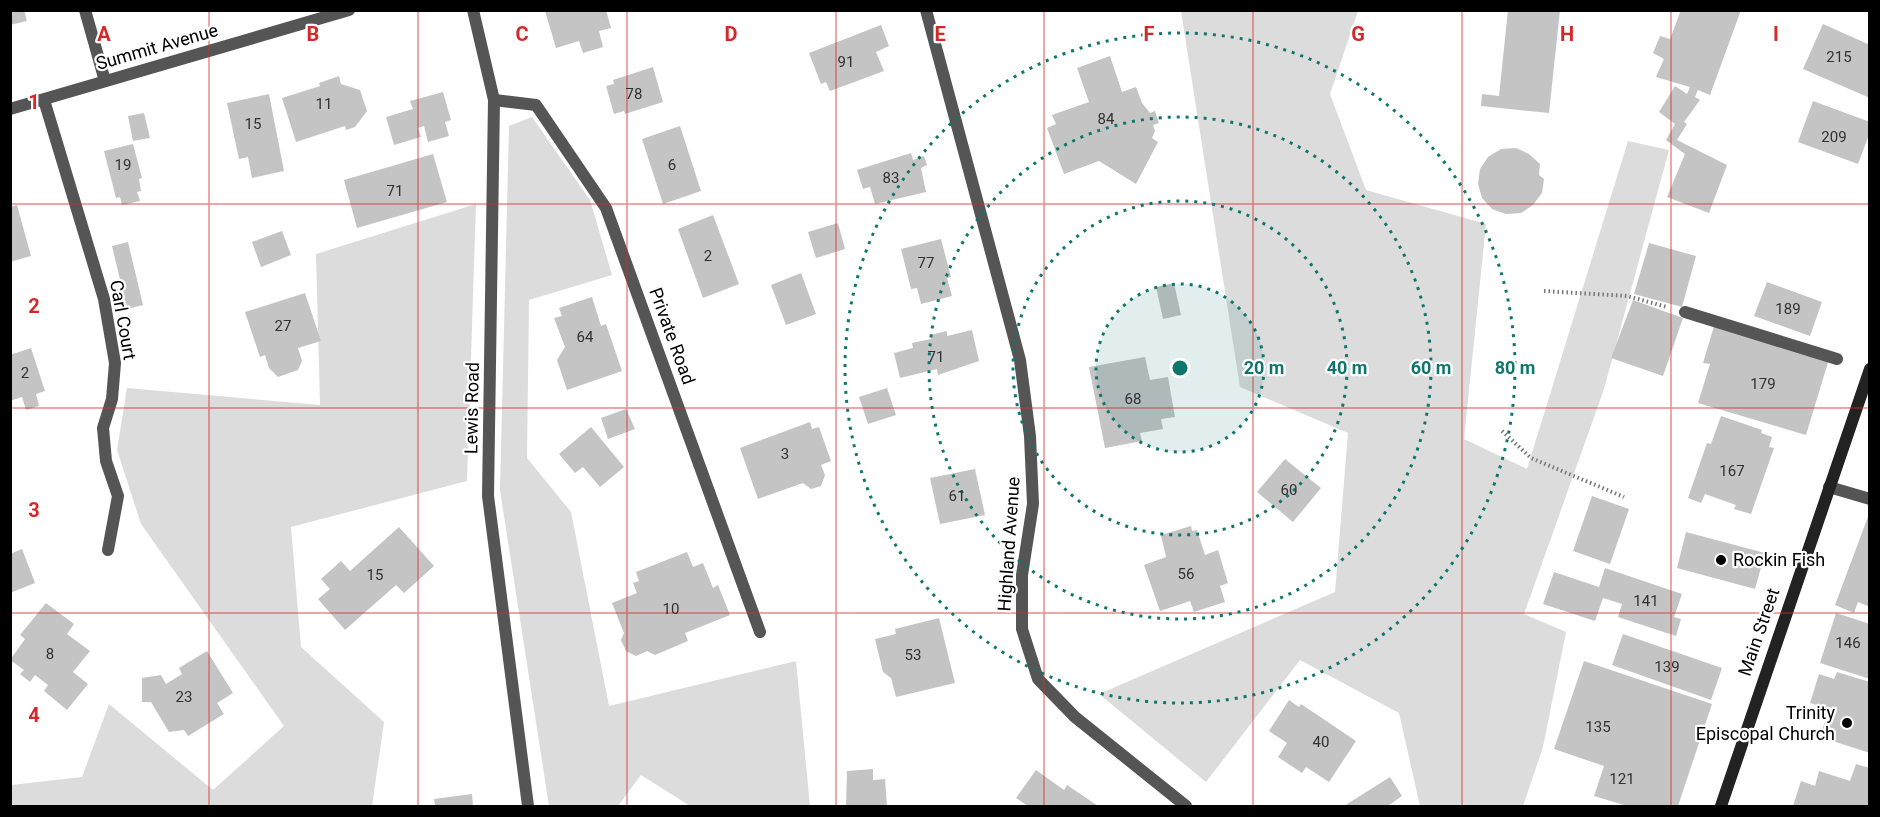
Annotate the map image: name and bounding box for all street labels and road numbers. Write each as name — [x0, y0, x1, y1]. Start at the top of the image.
street label: Summit Avenue — [94, 19, 220, 75]
street label: Carl Court — [106, 278, 141, 362]
street label: Private Road — [645, 285, 700, 387]
street label: Lewis Road — [460, 362, 483, 454]
street label: Highland Avenue — [993, 476, 1024, 612]
street label: Main Street — [1734, 585, 1783, 679]

